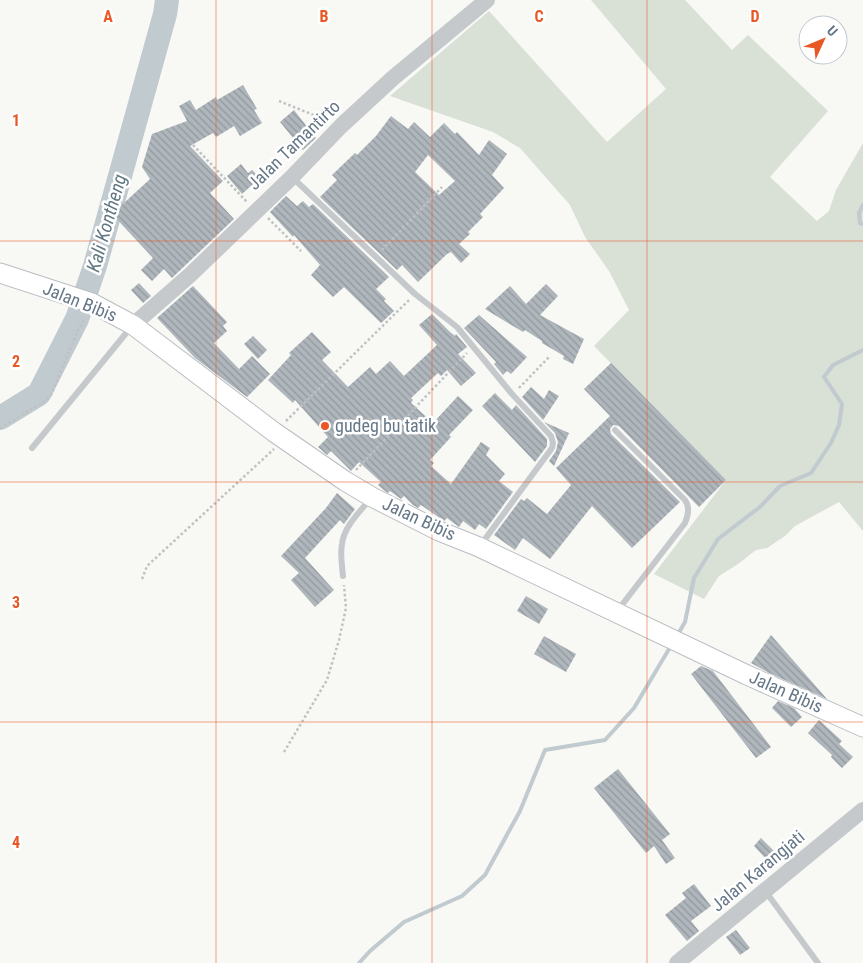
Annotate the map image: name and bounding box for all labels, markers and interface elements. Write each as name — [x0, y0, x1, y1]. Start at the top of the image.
text: A — [103, 7, 113, 26]
text: B — [320, 7, 329, 26]
text: C — [534, 7, 544, 26]
text: D — [750, 7, 760, 26]
north arrow — [798, 15, 848, 65]
text: U — [824, 23, 841, 39]
street label: Jalan Tamantirto — [243, 95, 344, 194]
text: 1 — [12, 111, 20, 130]
water label: Kali Kontheng — [82, 172, 131, 275]
street label: Jalan Bibis — [40, 277, 120, 326]
text: 2 — [12, 352, 20, 371]
place label: gudeg bu tatik — [335, 415, 436, 436]
marker: gudeg bu tatik — [319, 420, 331, 432]
street label: Jalan Bibis — [379, 493, 459, 545]
text: 3 — [12, 593, 20, 612]
street label: Jalan Bibis — [746, 666, 826, 717]
street label: Jalan Karangjati — [707, 826, 808, 916]
text: 4 — [12, 833, 20, 852]

